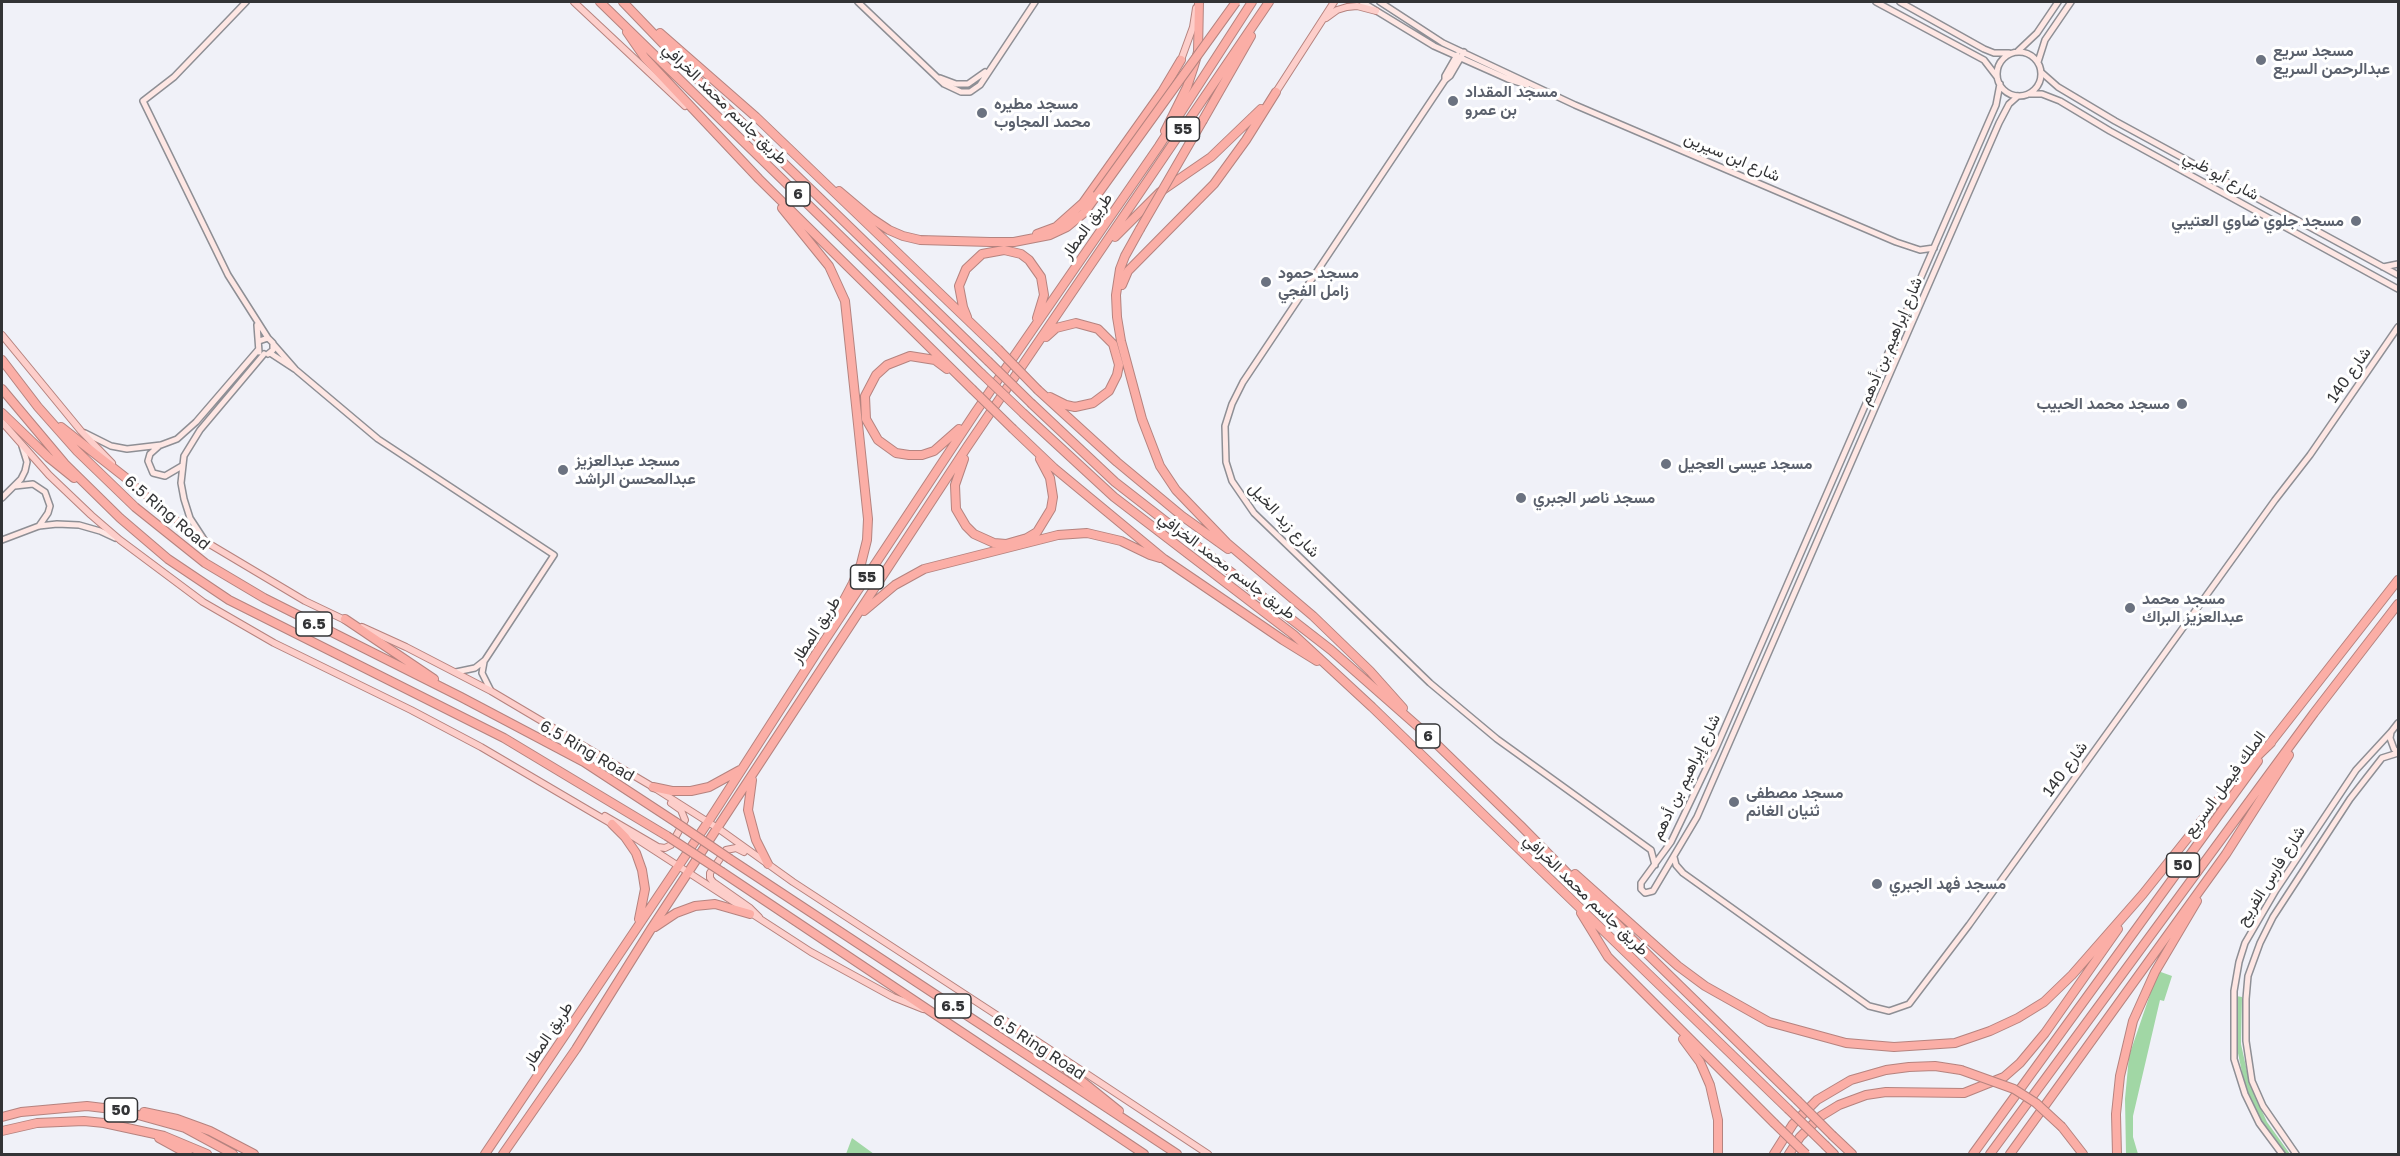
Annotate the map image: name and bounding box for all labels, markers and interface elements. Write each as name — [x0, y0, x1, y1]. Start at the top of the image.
street label: طريق جاسم محمد الخرافي — [658, 39, 792, 169]
place label: مسجد سريع عبدالرحمن السريع — [2273, 41, 2390, 79]
marker: مسجد سريع عبدالرحمن السريع — [2254, 53, 2268, 67]
place label: مسجد المقداد بن عمرو — [1465, 82, 1558, 120]
place label: مسجد مطيره محمد المجاوب — [994, 94, 1091, 132]
marker: مسجد المقداد بن عمرو — [1446, 94, 1460, 108]
marker: مسجد مطيره محمد المجاوب — [975, 106, 989, 120]
road number: 55 — [1166, 117, 1200, 141]
street label: شارع ابن سيرين — [1681, 128, 1783, 186]
street label: شارع أبو ظبي — [2180, 147, 2262, 205]
road number: 6 — [786, 182, 810, 206]
street label: طريق المطار — [1057, 189, 1117, 263]
place label: مسجد جلوي ضاوي العتيبي — [2171, 211, 2344, 231]
marker: مسجد جلوي ضاوي العتيبي — [2349, 214, 2363, 228]
place label: مسجد حمود زامل الفجي — [1278, 263, 1359, 301]
street label: شارع إبراهيم بن أدهم — [1855, 274, 1927, 408]
marker: مسجد حمود زامل الفجي — [1259, 275, 1273, 289]
street label: شارع 140 — [2323, 343, 2375, 407]
place label: مسجد محمد الحبيب — [2037, 394, 2170, 414]
marker: مسجد محمد الحبيب — [2175, 397, 2189, 411]
place label: مسجد عبدالعزيز عبدالمحسن الراشد — [575, 451, 696, 489]
place label: مسجد عيسى العجيل — [1678, 454, 1812, 474]
marker: مسجد عيسى العجيل — [1659, 457, 1673, 471]
marker: مسجد عبدالعزيز عبدالمحسن الراشد — [556, 463, 570, 477]
street label: 6.5 Ring Road — [120, 472, 214, 554]
street label: شارع زيد الخيل — [1244, 479, 1324, 561]
place label: مسجد ناصر الجبري — [1533, 488, 1655, 508]
marker: مسجد ناصر الجبري — [1514, 491, 1528, 505]
street label: طريق جاسم محمد الخرافي — [1155, 508, 1299, 624]
road number: 55 — [850, 565, 884, 589]
place label: مسجد محمد عبدالعزيز البراك — [2142, 589, 2244, 627]
street label: طريق المطار — [787, 593, 845, 667]
marker: مسجد محمد عبدالعزيز البراك — [2123, 601, 2137, 615]
road number: 6.5 — [296, 612, 332, 636]
street label: شارع إبراهيم بن أدهم — [1647, 711, 1725, 843]
street label: 6.5 Ring Road — [536, 716, 638, 786]
road number: 6 — [1416, 724, 1440, 748]
street label: الملك فيصل السريع — [2180, 727, 2270, 841]
street label: شارع 140 — [2039, 738, 2091, 800]
place label: مسجد مصطفى ثنيان الغانم — [1746, 783, 1844, 821]
marker: مسجد مصطفى ثنيان الغانم — [1727, 795, 1741, 809]
street label: شارع فارس الفريح — [2233, 823, 2309, 929]
street label: طريق جاسم محمد الخرافي — [1519, 830, 1653, 960]
road number: 50 — [2166, 853, 2200, 877]
place label: مسجد فهد الجبري — [1889, 874, 2006, 894]
marker: مسجد فهد الجبري — [1870, 877, 1884, 891]
road number: 6.5 — [935, 994, 971, 1018]
street label: طريق المطار — [519, 998, 577, 1072]
street label: 6.5 Ring Road — [989, 1010, 1089, 1084]
road number: 50 — [104, 1098, 138, 1122]

